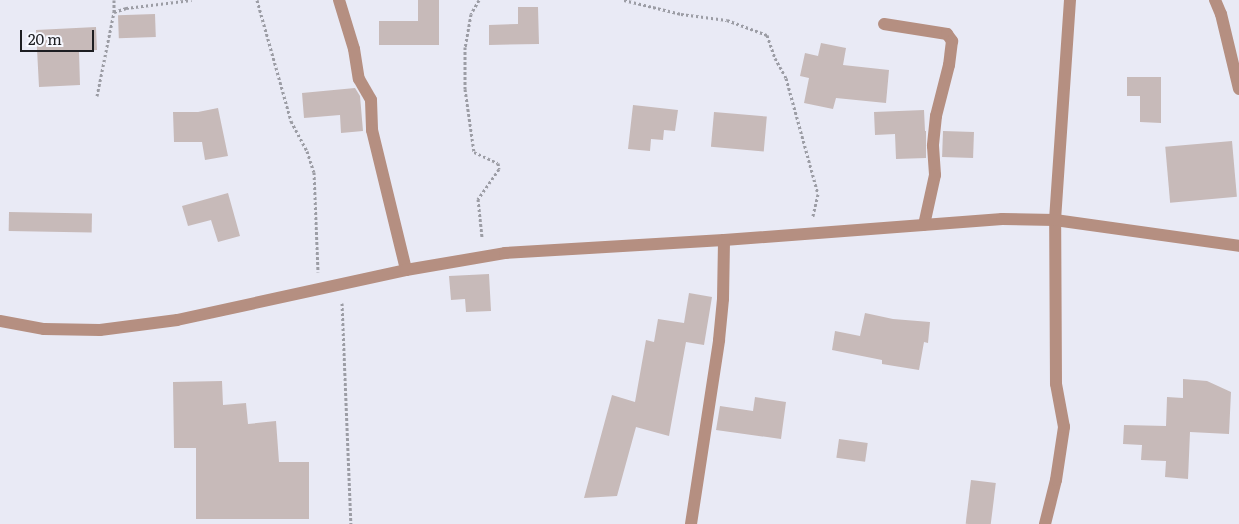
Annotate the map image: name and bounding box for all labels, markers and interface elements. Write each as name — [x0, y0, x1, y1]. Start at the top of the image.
scale bar — [22, 20, 96, 52]
text: 20 m — [28, 27, 62, 50]

